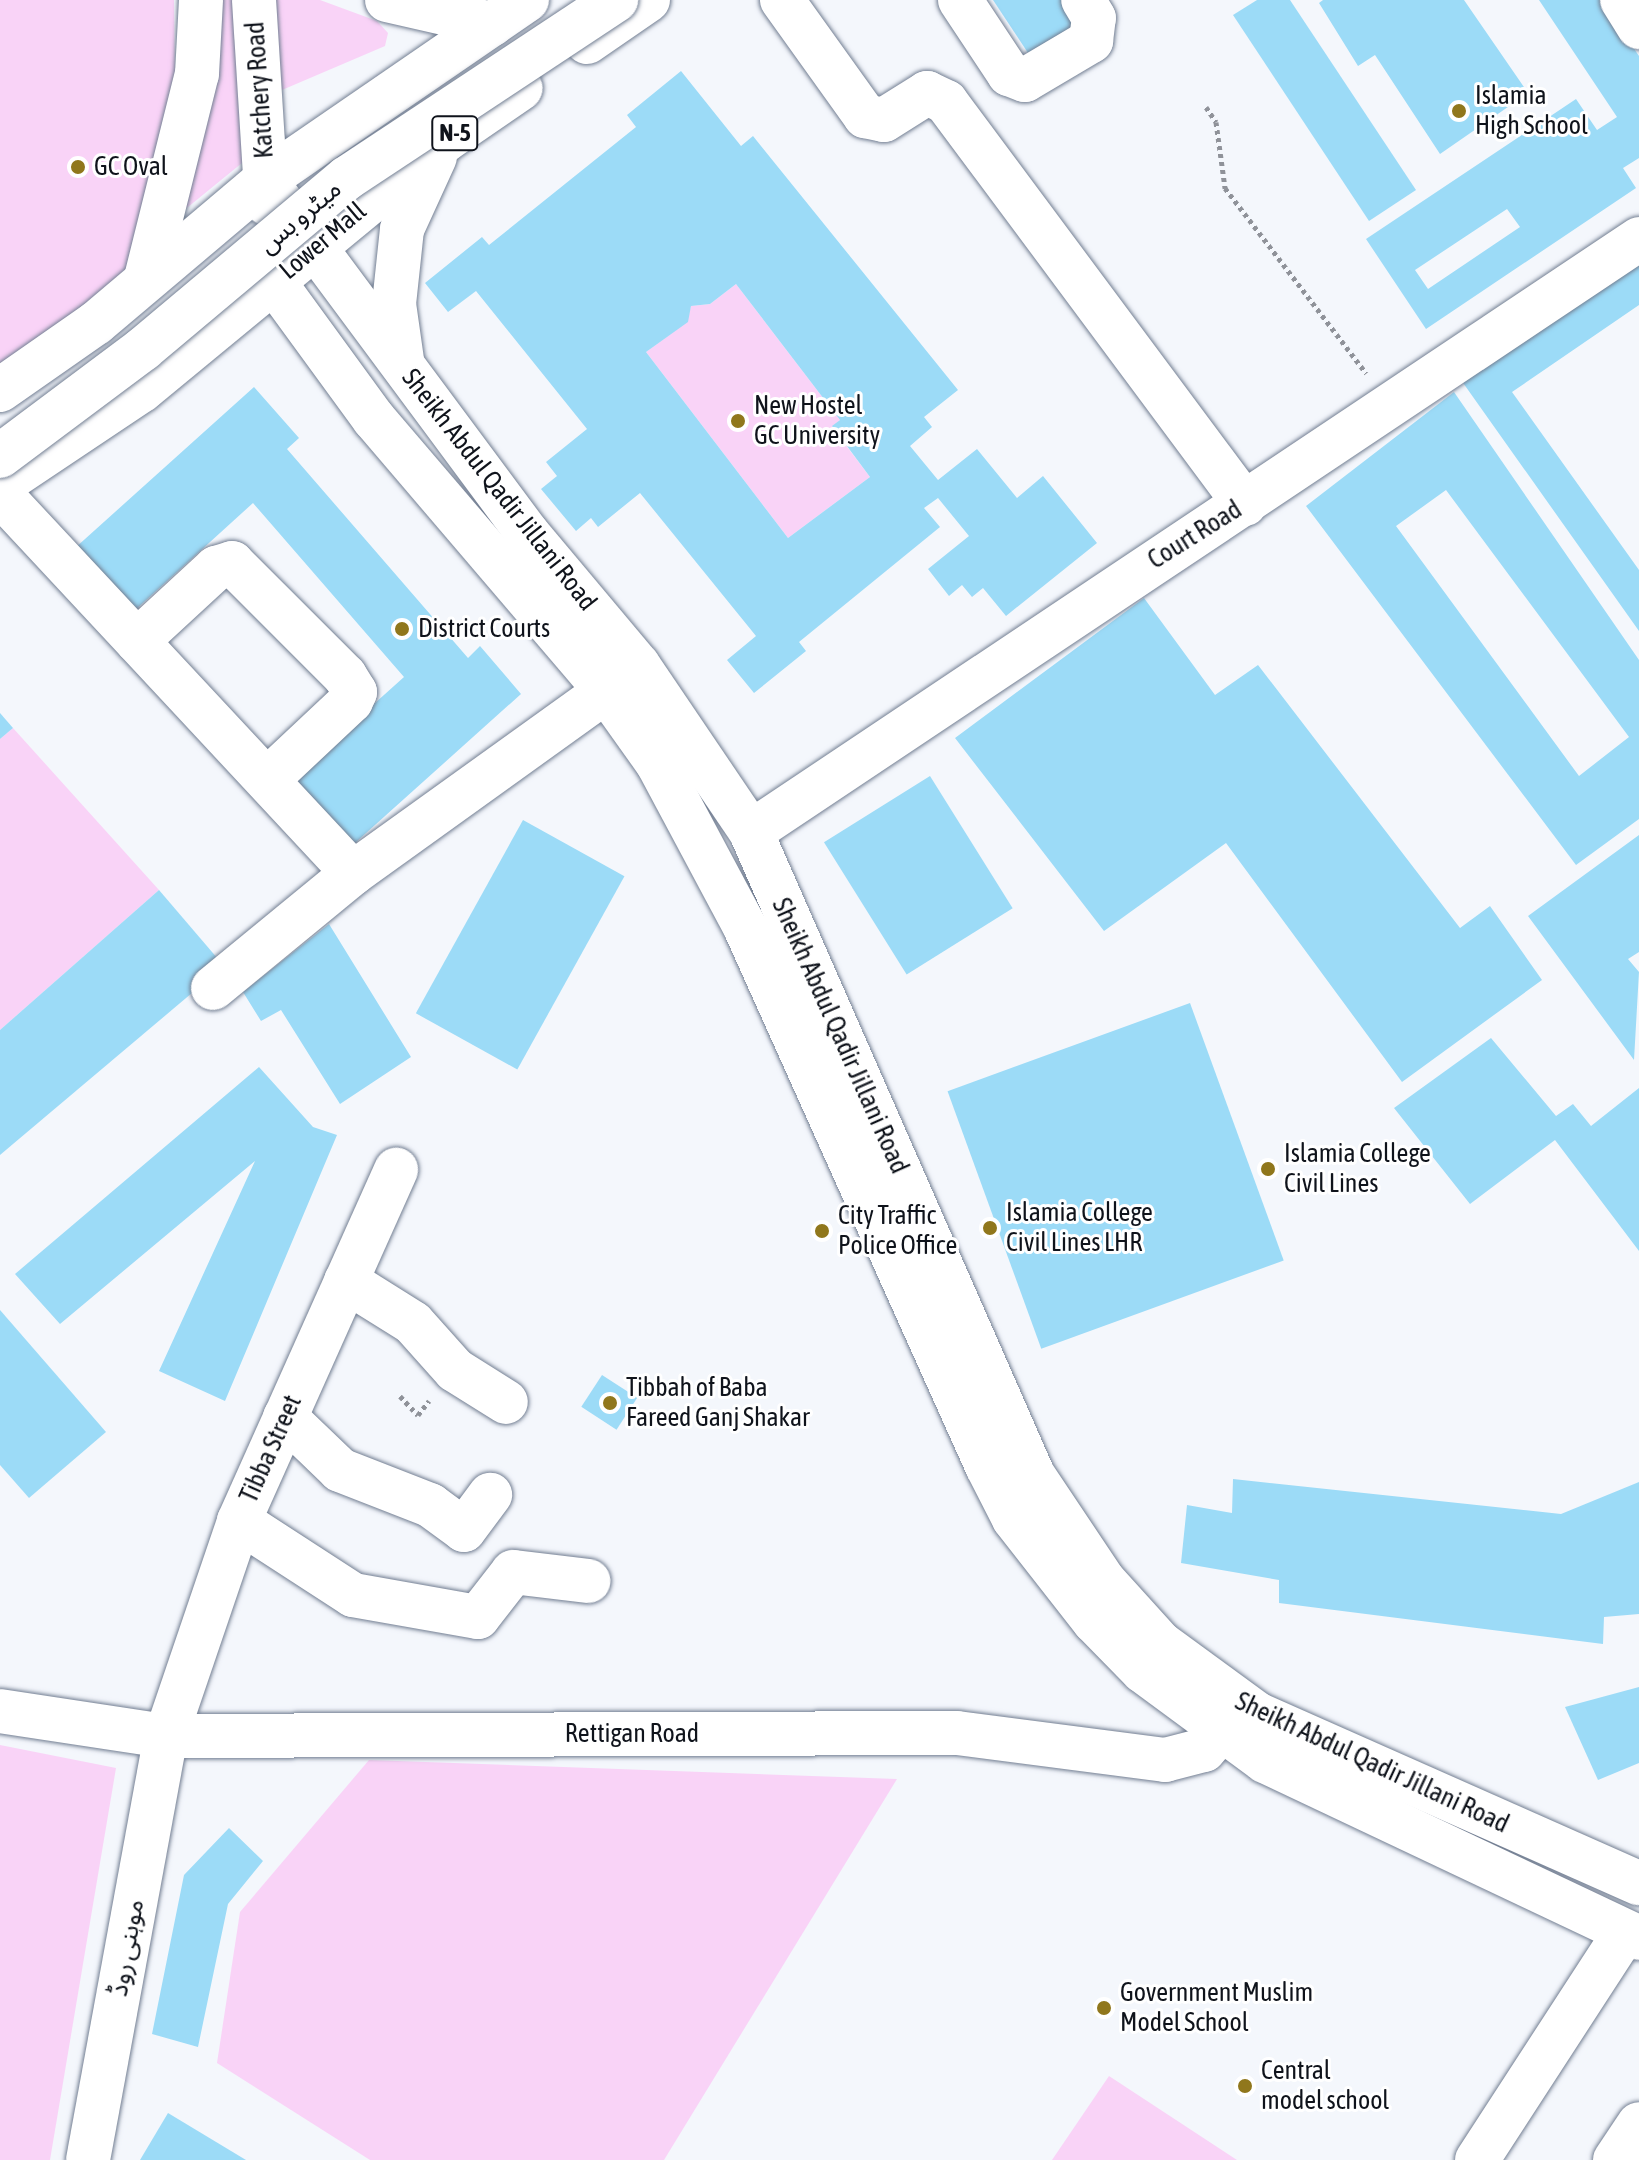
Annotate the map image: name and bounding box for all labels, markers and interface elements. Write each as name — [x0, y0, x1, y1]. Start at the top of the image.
street label: Katchery Road — [240, 21, 280, 159]
place label: Islamia High School — [1475, 80, 1588, 142]
marker: Islamia High School — [1450, 102, 1468, 120]
road number: N-5 — [431, 113, 479, 153]
place label: GC Oval — [94, 151, 168, 183]
marker: GC Oval — [69, 158, 87, 176]
street label: میٹرو بس — [252, 173, 348, 261]
street label: Lower Mall — [273, 196, 373, 286]
street label: Sheikh Abdul Qadir Jillani Road — [395, 363, 603, 617]
place label: New Hostel GC University — [754, 390, 880, 452]
marker: New Hostel GC University — [729, 412, 747, 430]
street label: Court Road — [1142, 494, 1248, 576]
place label: District Courts — [418, 613, 550, 645]
marker: District Courts — [393, 620, 411, 638]
street label: Sheikh Abdul Qadir Jillani Road — [765, 893, 915, 1179]
place label: Islamia College Civil Lines — [1284, 1138, 1431, 1200]
marker: Islamia College Civil Lines — [1259, 1160, 1277, 1178]
place label: Islamia College Civil Lines LHR — [1006, 1197, 1153, 1258]
place label: City Traffic Police Office — [838, 1200, 957, 1262]
marker: Islamia College Civil Lines LHR — [981, 1219, 999, 1237]
marker: City Traffic Police Office — [813, 1222, 831, 1240]
place label: Tibbah of Baba Fareed Ganj Shakar — [626, 1372, 810, 1434]
street label: Tibba Street — [234, 1390, 308, 1508]
marker: Tibbah of Baba Fareed Ganj Shakar — [601, 1394, 619, 1412]
street label: Sheikh Abdul Qadir Jillani Road — [1230, 1686, 1514, 1840]
street label: Rettigan Road — [565, 1718, 699, 1750]
street label: موہنی روڈ — [103, 1897, 151, 1999]
place label: Government Muslim Model School — [1120, 1977, 1313, 2038]
marker: Government Muslim Model School — [1095, 1999, 1113, 2017]
place label: Central model school — [1261, 2055, 1389, 2116]
marker: Central model school — [1236, 2077, 1254, 2095]

